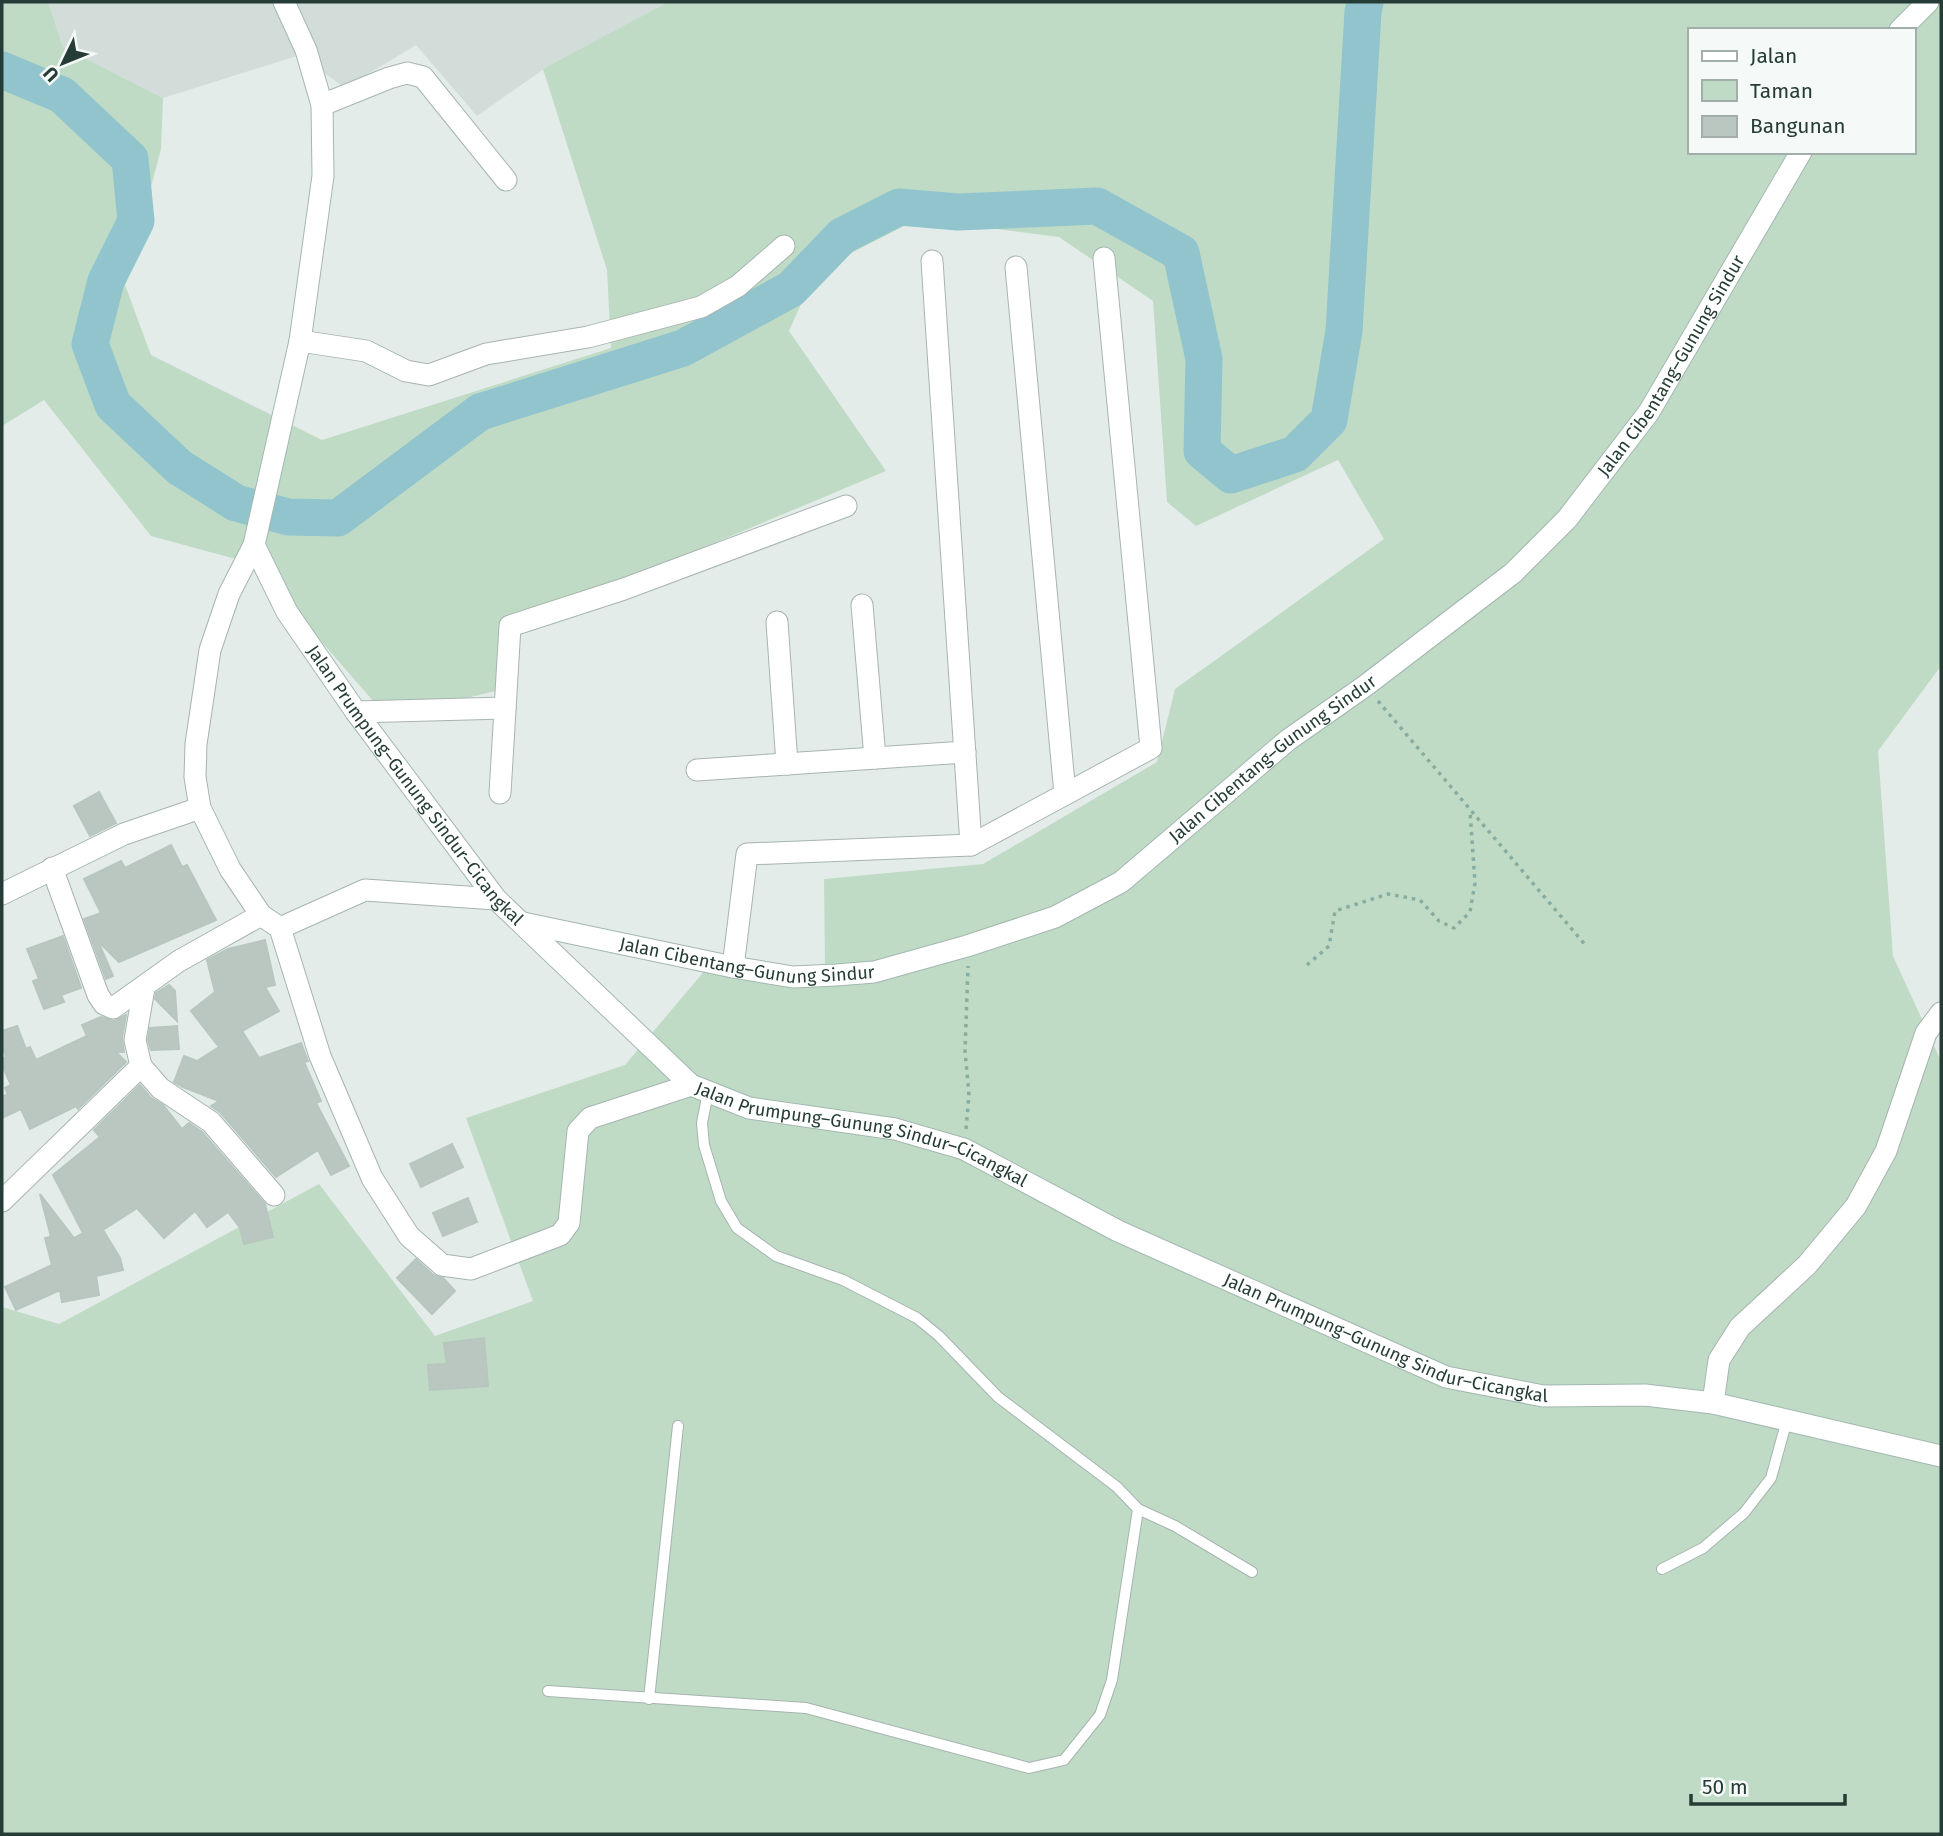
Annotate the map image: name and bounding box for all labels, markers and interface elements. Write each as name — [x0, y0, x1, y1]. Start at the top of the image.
north arrow — [28, 28, 98, 98]
legend — [1688, 28, 1915, 154]
text: Jalan — [1750, 43, 1797, 69]
text: U — [38, 62, 64, 87]
text: Taman — [1750, 78, 1813, 104]
text: Bangunan — [1750, 113, 1845, 139]
street label: Jalan Cibentang–Gunung Sindur — [1593, 251, 1749, 481]
street label: Jalan Prumpung–Gunung Sindur–Cicangkal — [302, 641, 528, 930]
street label: Jalan Cibentang–Gunung Sindur — [1164, 670, 1381, 847]
street label: Jalan Cibentang–Gunung Sindur — [618, 933, 875, 988]
street label: Jalan Prumpung–Gunung Sindur–Cicangkal — [692, 1077, 1031, 1192]
street label: Jalan Prumpung–Gunung Sindur–Cicangkal — [1220, 1268, 1548, 1407]
scale bar — [1691, 1762, 1845, 1806]
text: 50 m — [1702, 1774, 1748, 1800]

